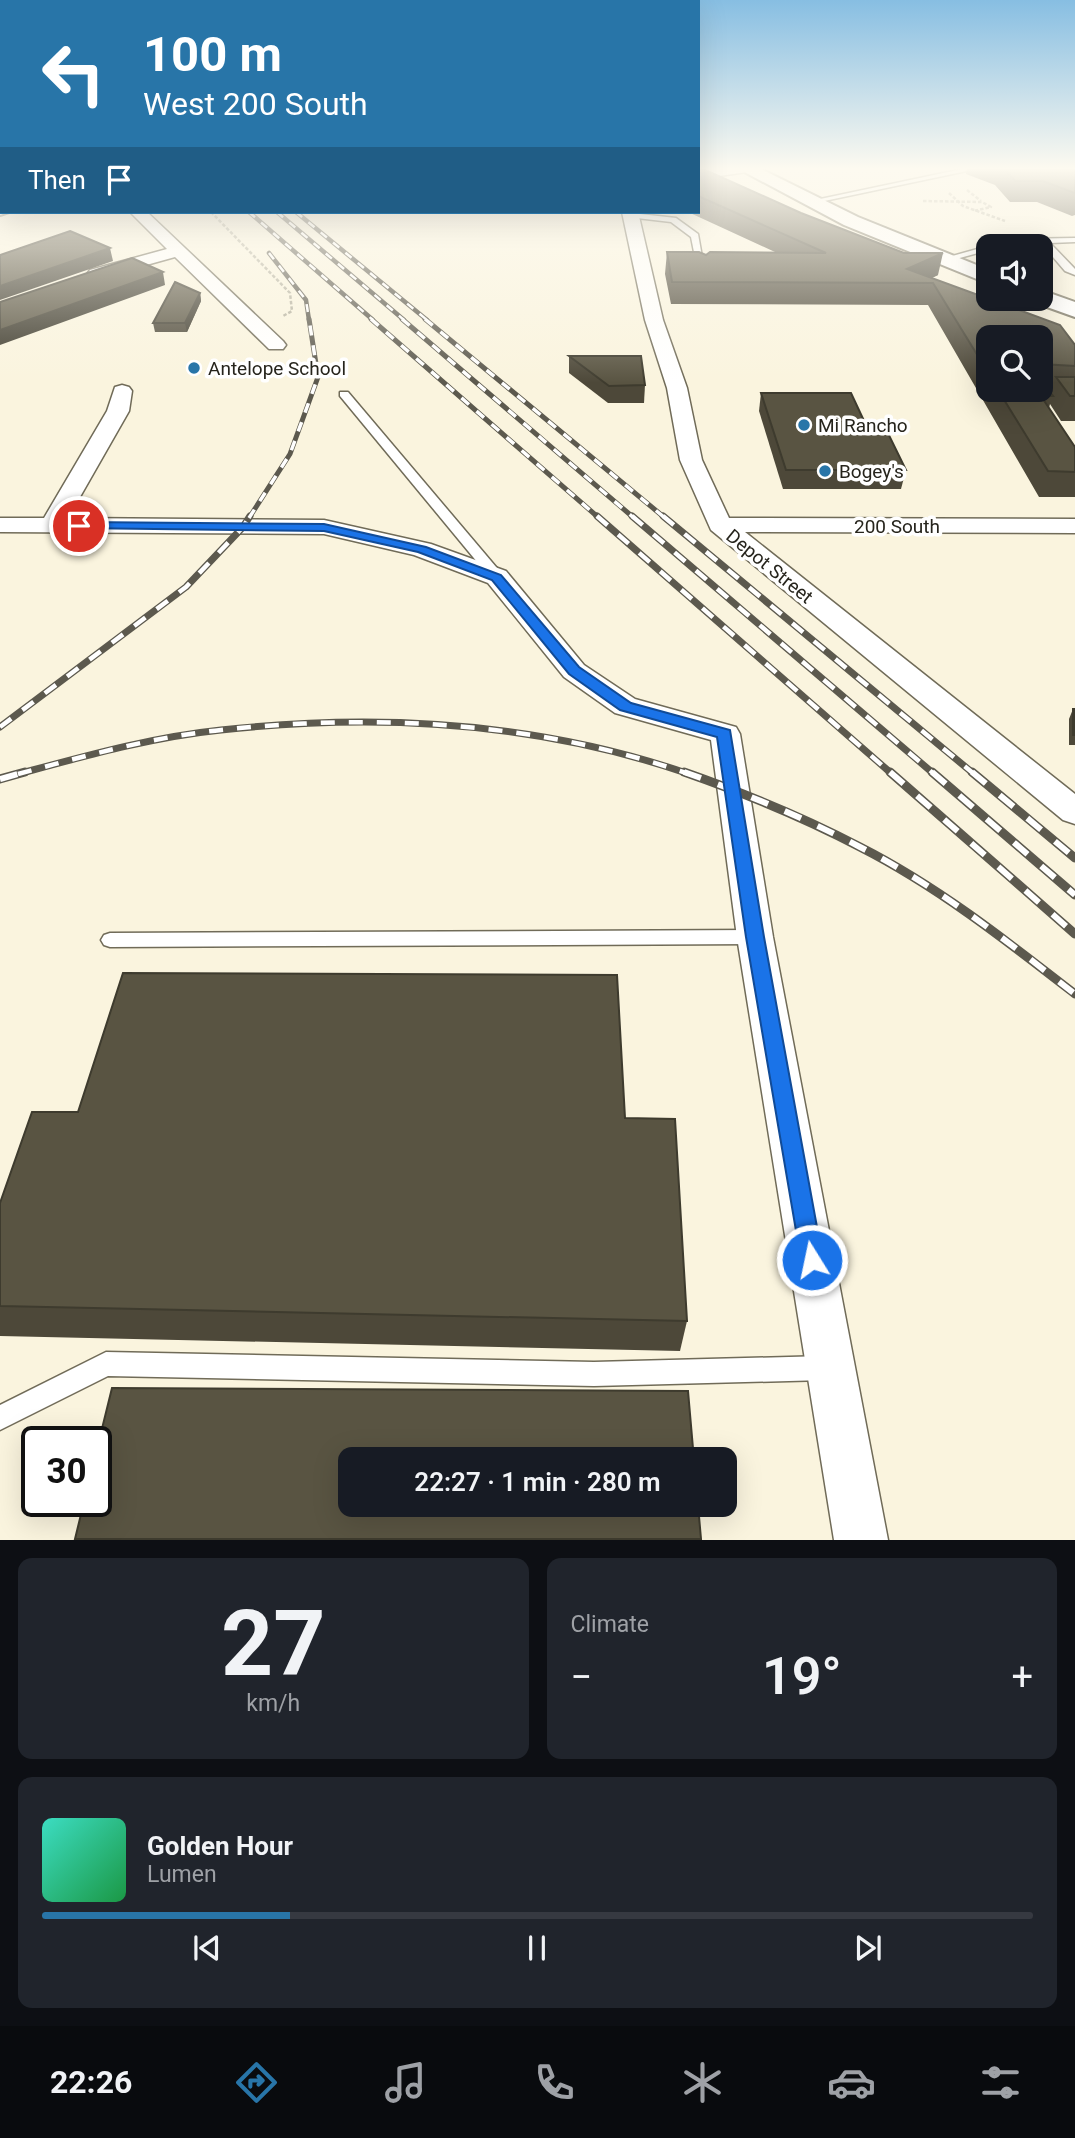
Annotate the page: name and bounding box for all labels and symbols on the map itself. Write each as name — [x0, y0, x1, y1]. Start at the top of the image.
place label: Antelope School — [208, 357, 346, 380]
marker: Antelope School — [186, 360, 202, 376]
place label: Mi Rancho — [818, 414, 908, 437]
marker: Mi Rancho — [796, 417, 812, 433]
place label: Bogey's — [839, 460, 904, 483]
marker: Bogey's — [817, 463, 833, 479]
pin — [49, 496, 109, 556]
street label: 200 South — [854, 515, 940, 538]
street label: Depot Street — [722, 524, 818, 608]
position arrow — [775, 1223, 849, 1297]
speed limit sign: 30 — [21, 1426, 112, 1517]

